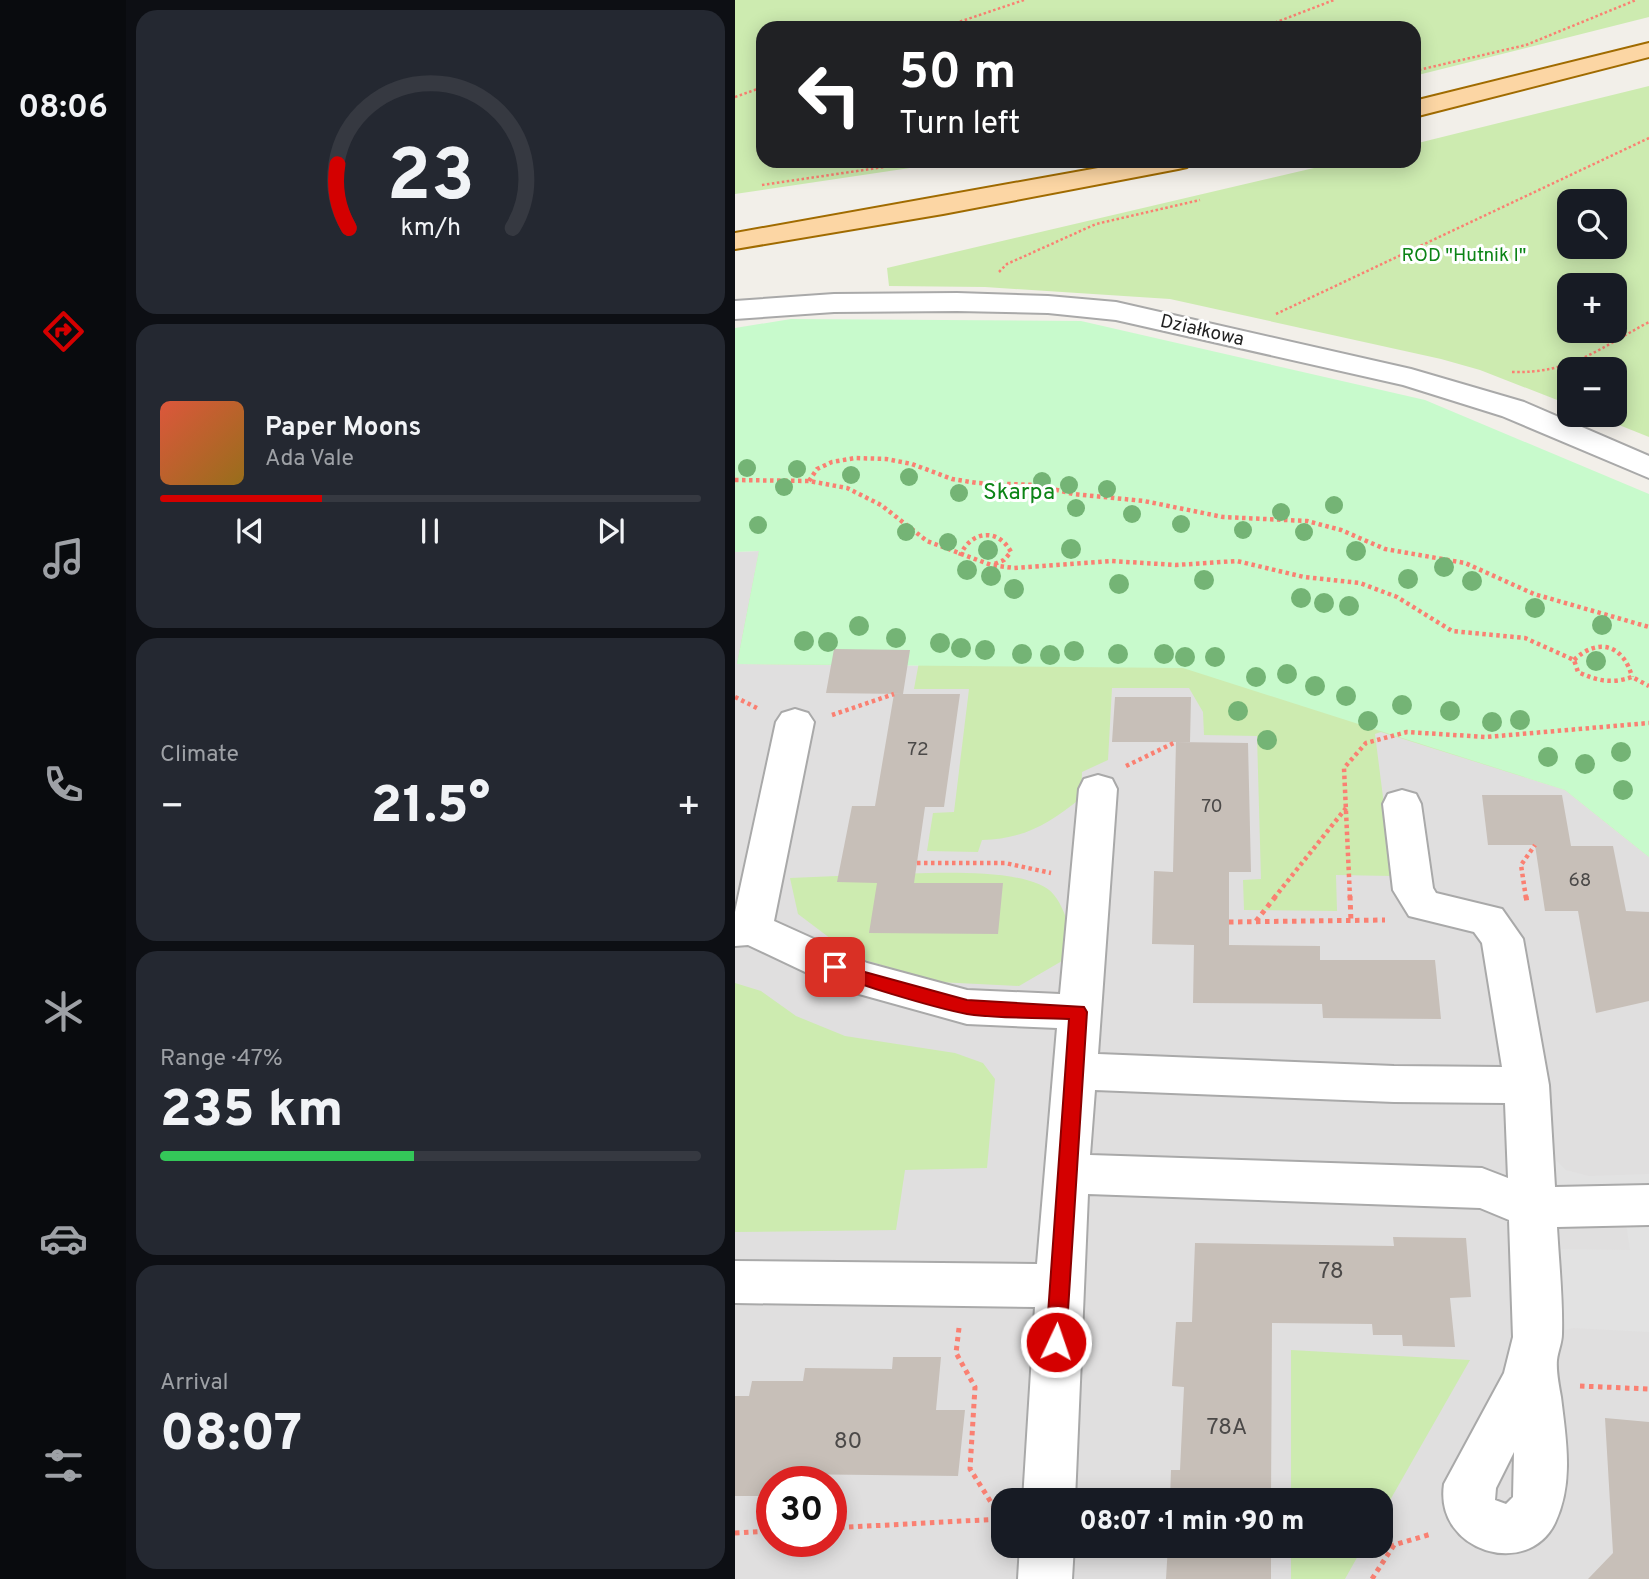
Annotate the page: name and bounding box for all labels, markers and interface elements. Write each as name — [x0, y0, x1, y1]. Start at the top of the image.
text: 50 m — [899, 44, 1016, 106]
icon: left — [784, 49, 875, 140]
text: 08:06 — [18, 89, 108, 129]
text: Turn left — [899, 105, 1020, 145]
text: 23 — [386, 134, 475, 226]
map controls — [1557, 189, 1627, 427]
button: search — [1557, 189, 1627, 259]
text: km/h — [400, 213, 461, 245]
park label: ROD "Hutnik I" — [1401, 244, 1527, 268]
button: + — [1557, 273, 1627, 343]
icon: directions — [39, 307, 88, 356]
street label: Działkowa — [1158, 310, 1246, 352]
button: − — [1557, 357, 1627, 427]
text: Paper Moons — [265, 412, 421, 445]
text: Ada Vale — [265, 445, 354, 474]
park label: Skarpa — [983, 479, 1055, 508]
icon: previous — [231, 512, 269, 550]
icon: pause — [411, 512, 449, 550]
icon: next — [592, 512, 630, 550]
icon: music — [39, 534, 88, 583]
house number: 72 — [907, 738, 929, 762]
text: Climate — [160, 741, 239, 770]
icon: phone — [39, 760, 88, 809]
text: 21.5° — [371, 775, 490, 841]
text: − — [160, 784, 185, 833]
text: + — [676, 784, 701, 833]
house number: 70 — [1201, 795, 1223, 819]
house number: 68 — [1569, 869, 1591, 893]
pin — [805, 937, 865, 997]
icon: arrive — [816, 948, 854, 986]
icon: climate — [39, 987, 88, 1036]
text: Range · 47% — [160, 1045, 283, 1074]
text: 235 km — [160, 1079, 343, 1145]
icon: car — [39, 1214, 88, 1263]
house number: 78 — [1318, 1258, 1344, 1287]
position arrow — [1019, 1305, 1093, 1379]
text: Arrival — [160, 1369, 229, 1398]
text: 08:07 — [160, 1403, 302, 1469]
house number: 78A — [1207, 1414, 1247, 1443]
house number: 80 — [834, 1428, 862, 1457]
icon: filters — [39, 1441, 88, 1490]
speed limit sign: 30 — [756, 1466, 847, 1557]
text: 08:07 · 1 min · 90 m — [1080, 1506, 1304, 1539]

